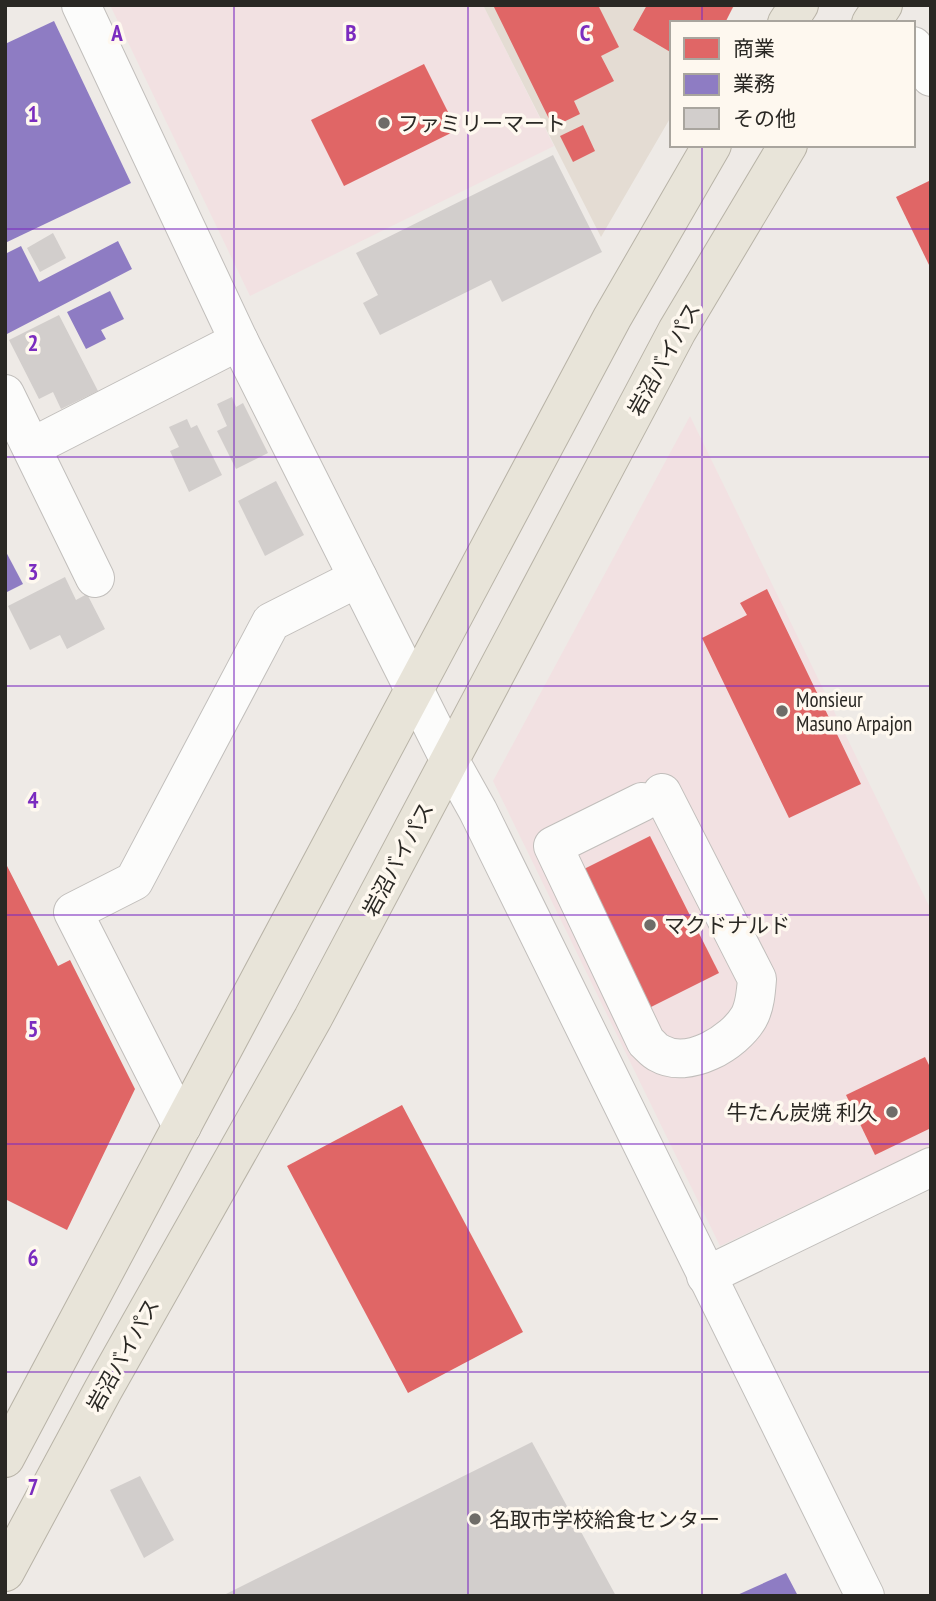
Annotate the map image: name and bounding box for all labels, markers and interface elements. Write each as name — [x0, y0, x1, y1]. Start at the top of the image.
text: A — [110, 18, 123, 47]
text: B — [345, 18, 357, 47]
text: C — [580, 18, 591, 47]
legend — [670, 21, 915, 147]
text: 商業 — [733, 35, 775, 62]
text: 業務 — [733, 70, 775, 97]
text: 1 — [28, 99, 39, 128]
text: その他 — [733, 105, 796, 132]
place label: ファミリーマート — [398, 110, 566, 137]
marker: ファミリーマート — [376, 115, 392, 131]
street label: 岩沼バイパス — [622, 298, 706, 420]
text: 2 — [28, 328, 39, 357]
text: 3 — [28, 557, 39, 586]
place label: Monsieur Masuno Arpajon — [796, 686, 912, 737]
marker: Monsieur Masuno Arpajon — [774, 703, 790, 719]
text: 4 — [28, 785, 39, 814]
street label: 岩沼バイパス — [357, 797, 439, 921]
place label: マクドナルド — [664, 912, 790, 939]
marker: マクドナルド — [642, 917, 658, 933]
text: 5 — [28, 1014, 39, 1043]
place label: 牛たん炭焼 利久 — [727, 1099, 878, 1126]
marker: 牛たん炭焼 利久 — [884, 1104, 900, 1120]
text: 6 — [28, 1243, 39, 1272]
street label: 岩沼バイパス — [81, 1294, 165, 1416]
text: 7 — [28, 1472, 39, 1501]
place label: 名取市学校給食センター — [489, 1506, 720, 1533]
marker: 名取市学校給食センター — [467, 1511, 483, 1527]

